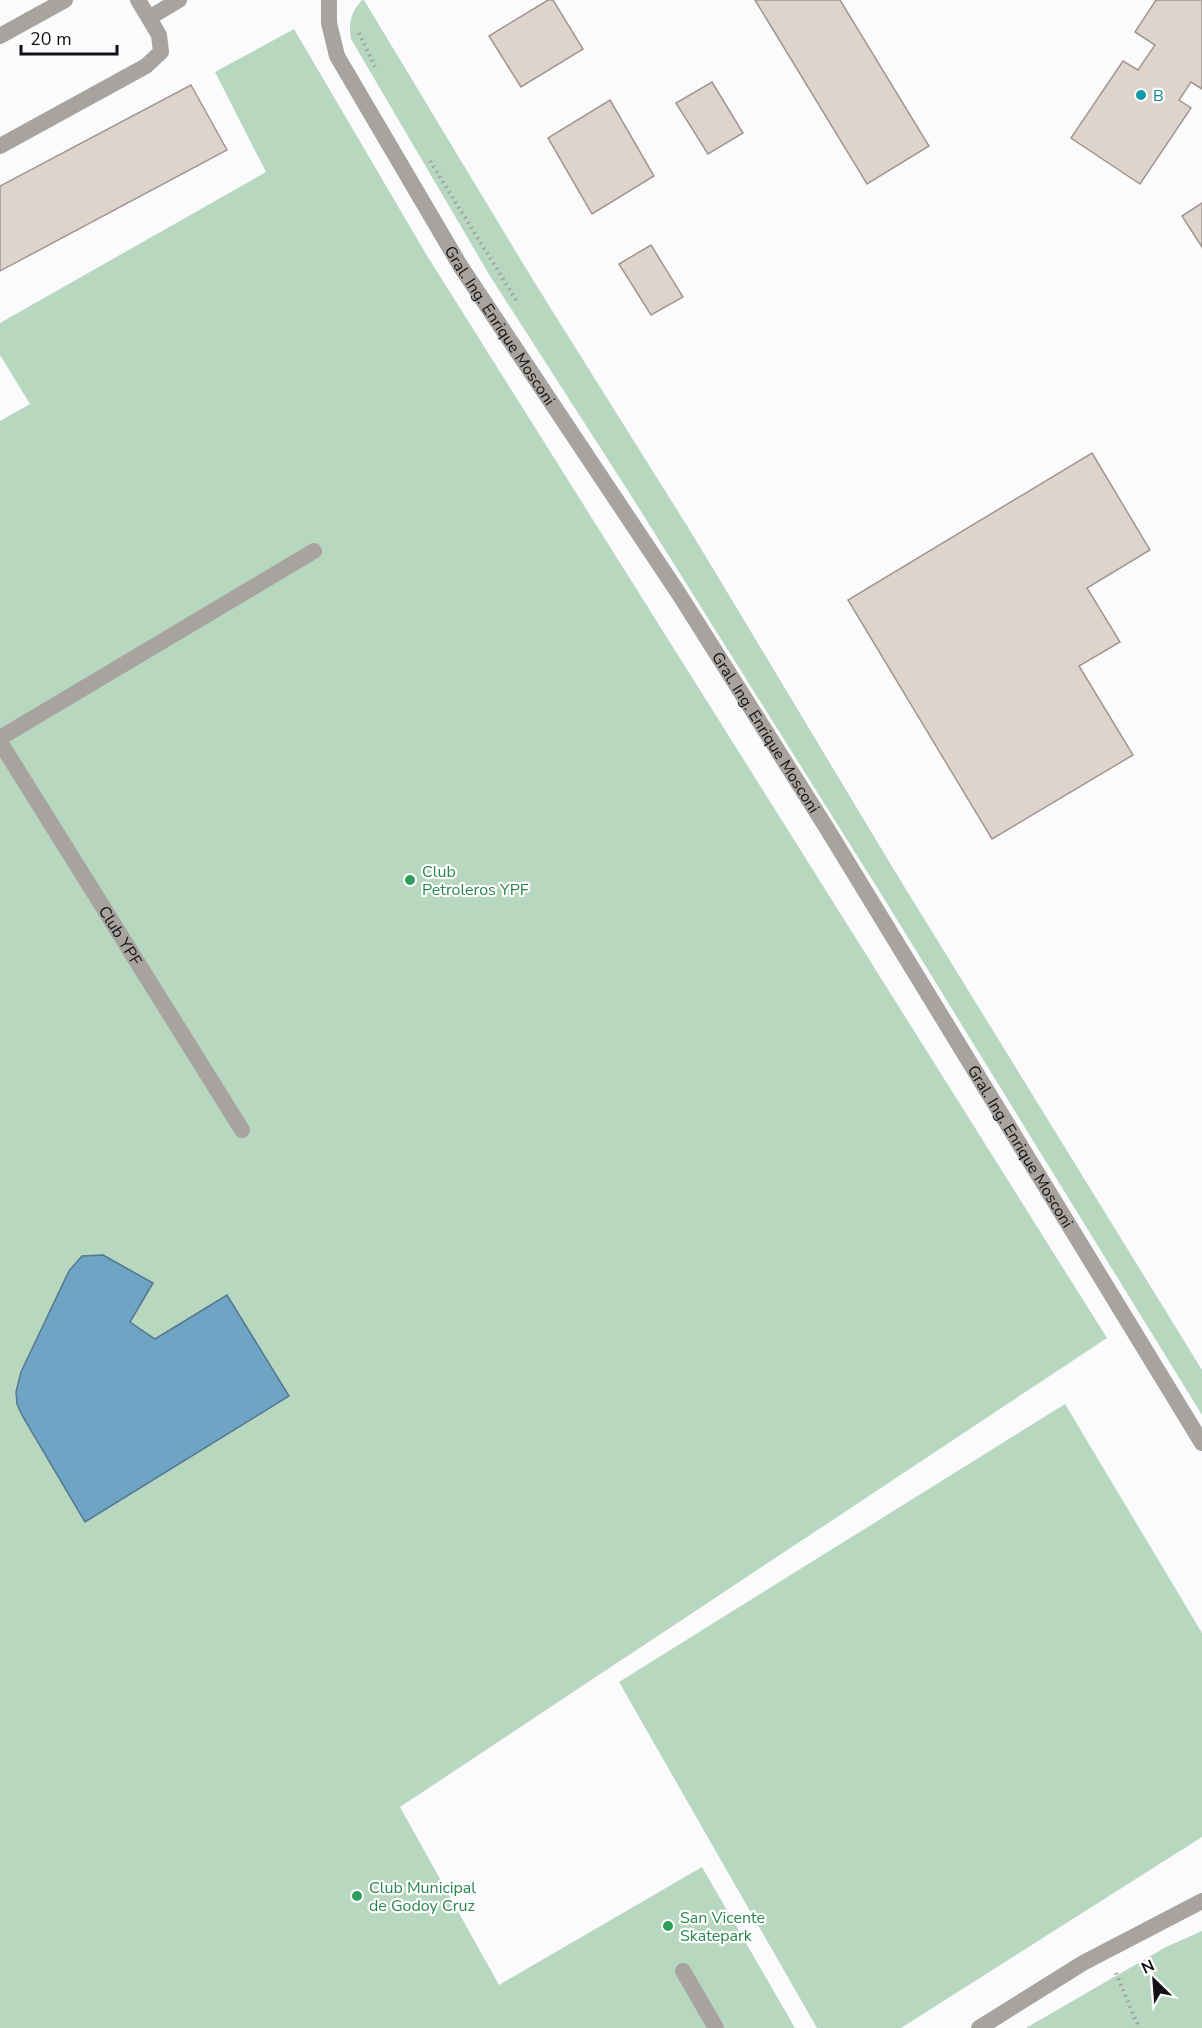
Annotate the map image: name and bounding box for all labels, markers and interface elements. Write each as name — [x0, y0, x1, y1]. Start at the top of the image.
scale bar — [21, 18, 117, 56]
text: 20 m — [30, 27, 72, 51]
place label: B — [1153, 85, 1164, 107]
marker: B — [1134, 88, 1148, 102]
street label: Gral. Ing. Enrique Mosconi — [439, 242, 560, 410]
street label: Gral. Ing. Enrique Mosconi — [706, 648, 824, 818]
place label: Club Petroleros YPF — [422, 861, 529, 901]
marker: Club Petroleros YPF — [403, 873, 417, 887]
street label: Club YPF — [93, 902, 147, 970]
street label: Gral. Ing. Enrique Mosconi — [962, 1061, 1078, 1232]
place label: Club Municipal de Godoy Cruz — [369, 1877, 476, 1917]
marker: Club Municipal de Godoy Cruz — [350, 1889, 364, 1903]
place label: San Vicente Skatepark — [680, 1907, 765, 1947]
marker: San Vicente Skatepark — [661, 1919, 675, 1933]
north arrow — [1124, 1950, 1184, 2010]
text: N — [1138, 1955, 1158, 1980]

